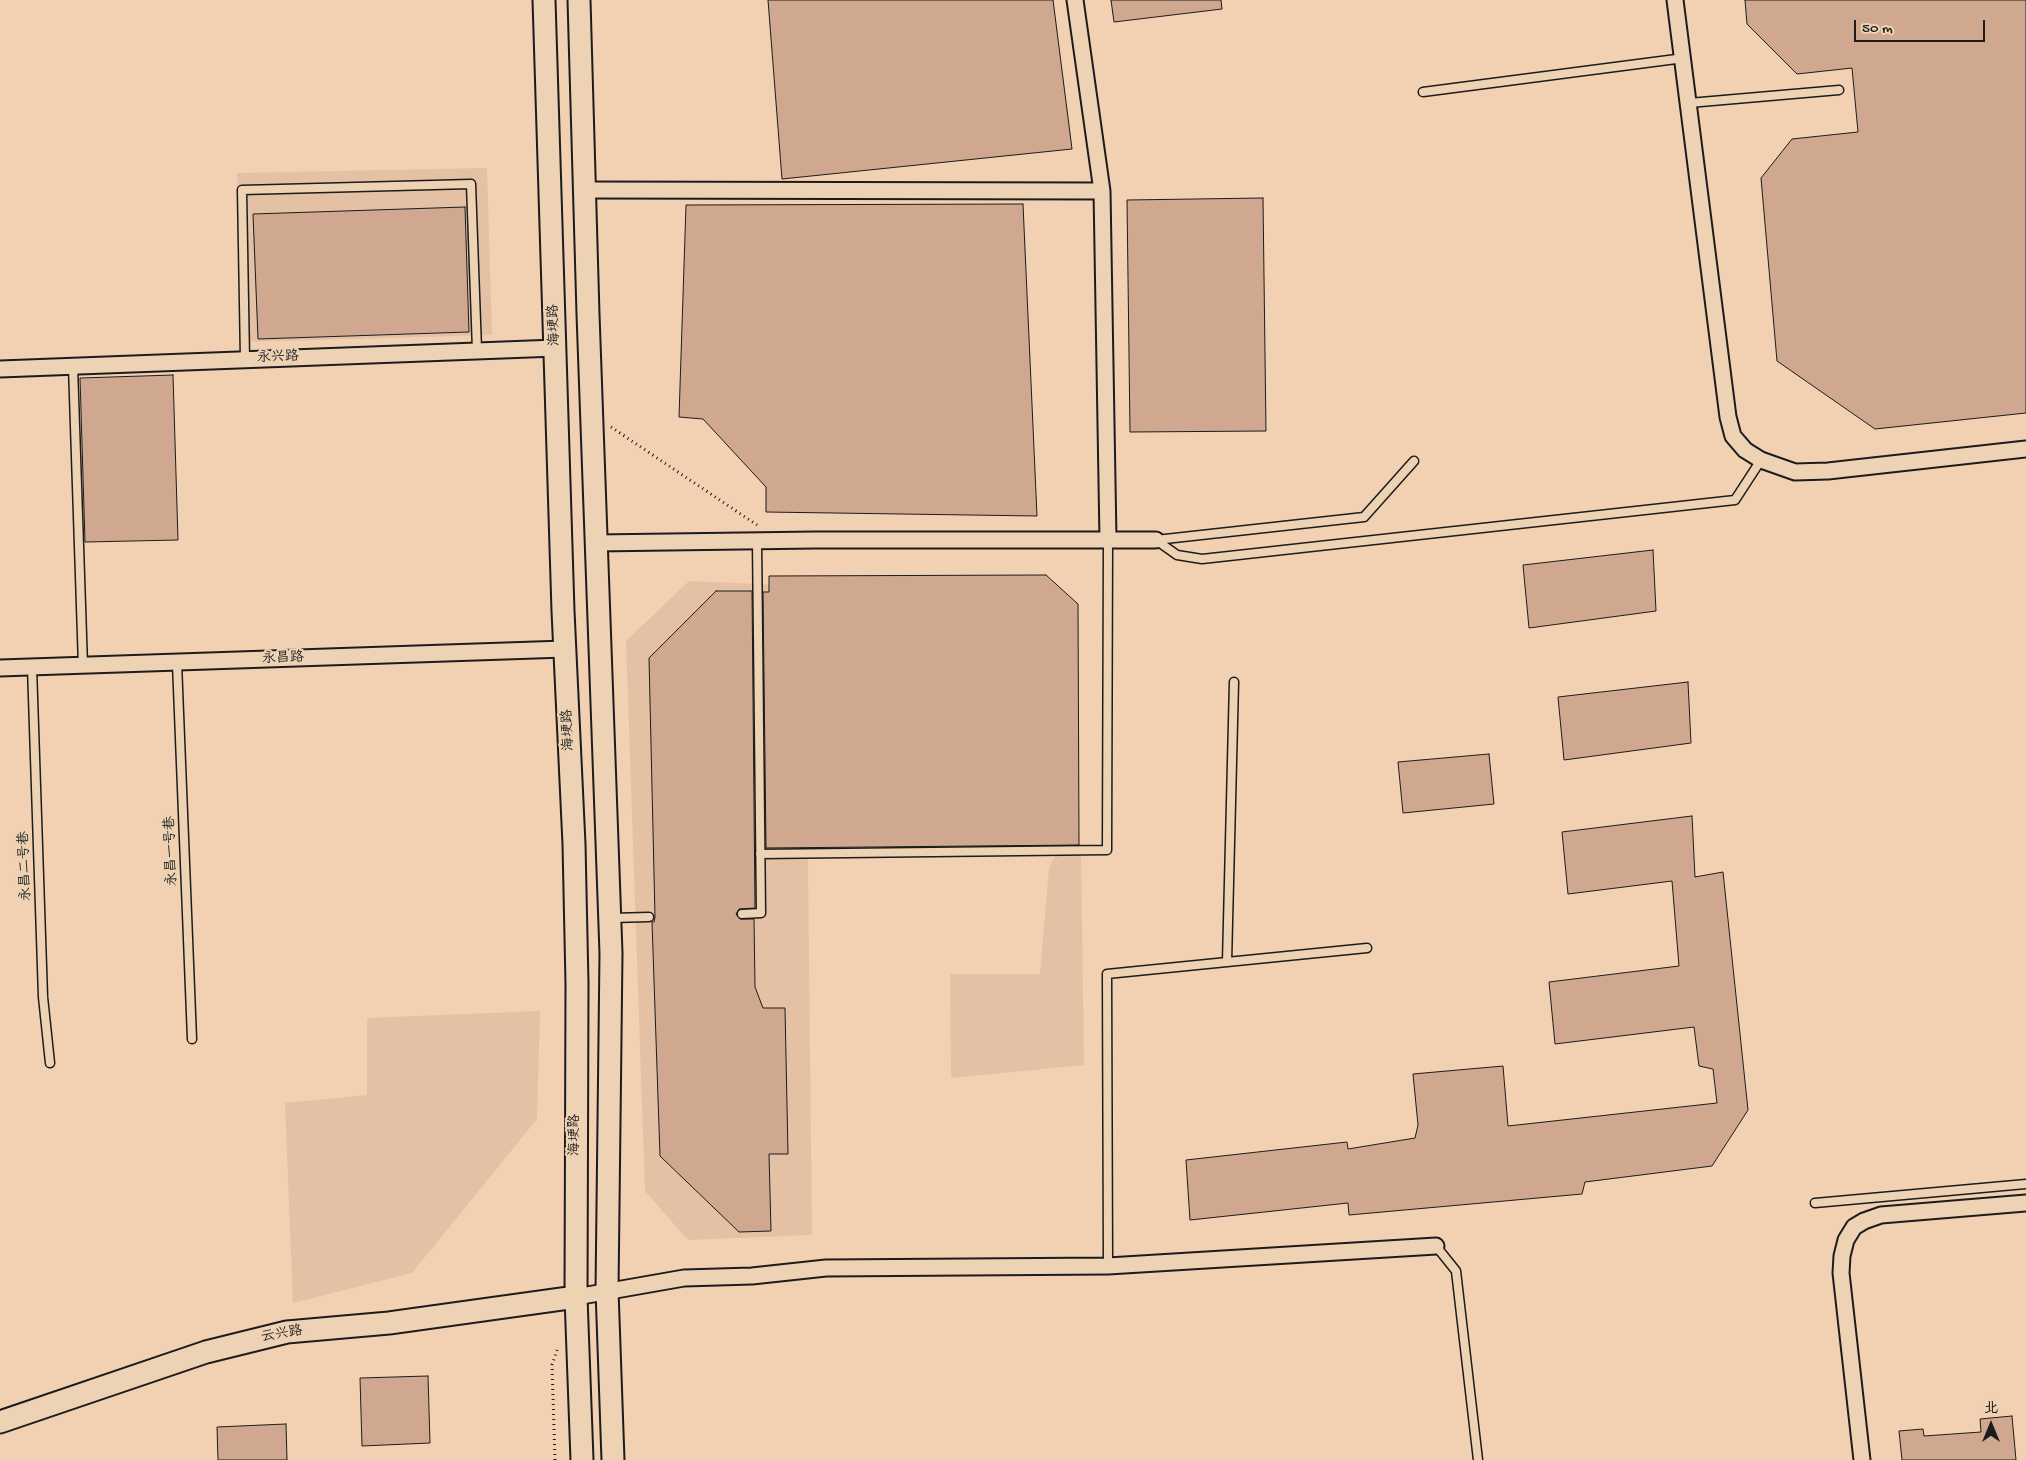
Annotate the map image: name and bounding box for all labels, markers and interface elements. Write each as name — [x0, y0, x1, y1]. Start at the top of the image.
scale bar — [1856, 10, 1987, 42]
text: 50 m — [1862, 20, 1893, 38]
street label: 海埂路 — [546, 304, 564, 346]
street label: 永兴路 — [257, 349, 299, 367]
street label: 永昌路 — [262, 650, 304, 668]
street label: 海埂路 — [560, 709, 578, 751]
street label: 永昌一号巷 — [162, 816, 182, 886]
street label: 永昌二号巷 — [16, 831, 36, 901]
street label: 海埂路 — [568, 1114, 584, 1156]
street label: 云兴路 — [260, 1323, 304, 1347]
north arrow — [1966, 1400, 2016, 1450]
text: 北 — [1984, 1401, 1998, 1418]

